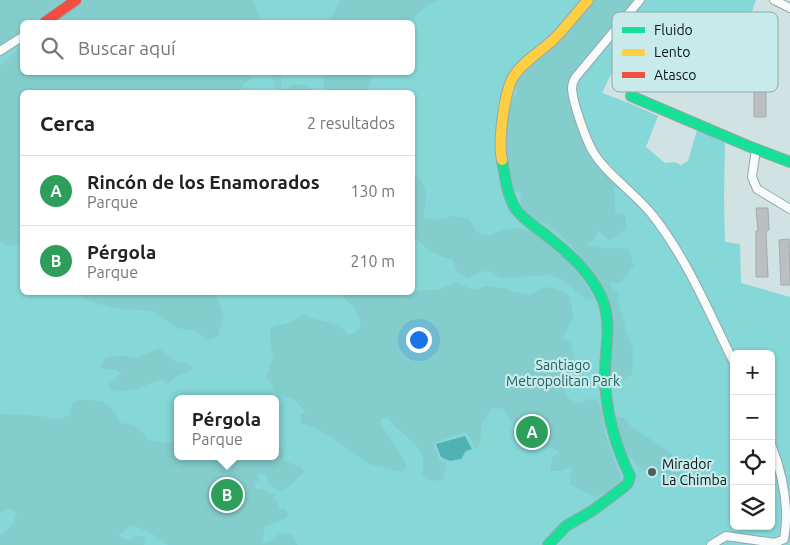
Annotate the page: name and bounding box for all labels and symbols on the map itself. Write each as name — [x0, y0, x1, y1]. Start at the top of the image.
legend — [612, 12, 778, 92]
text: Fluido — [654, 22, 693, 38]
text: Lento — [654, 44, 691, 60]
text: Atasco — [654, 67, 697, 83]
your location — [406, 327, 432, 353]
park label: Santiago Metropolitan Park — [506, 357, 620, 389]
pin: A — [516, 413, 548, 451]
place label: Mirador La Chimba — [662, 456, 727, 488]
marker: Mirador La Chimba — [646, 466, 658, 478]
pin: B — [211, 476, 243, 514]

